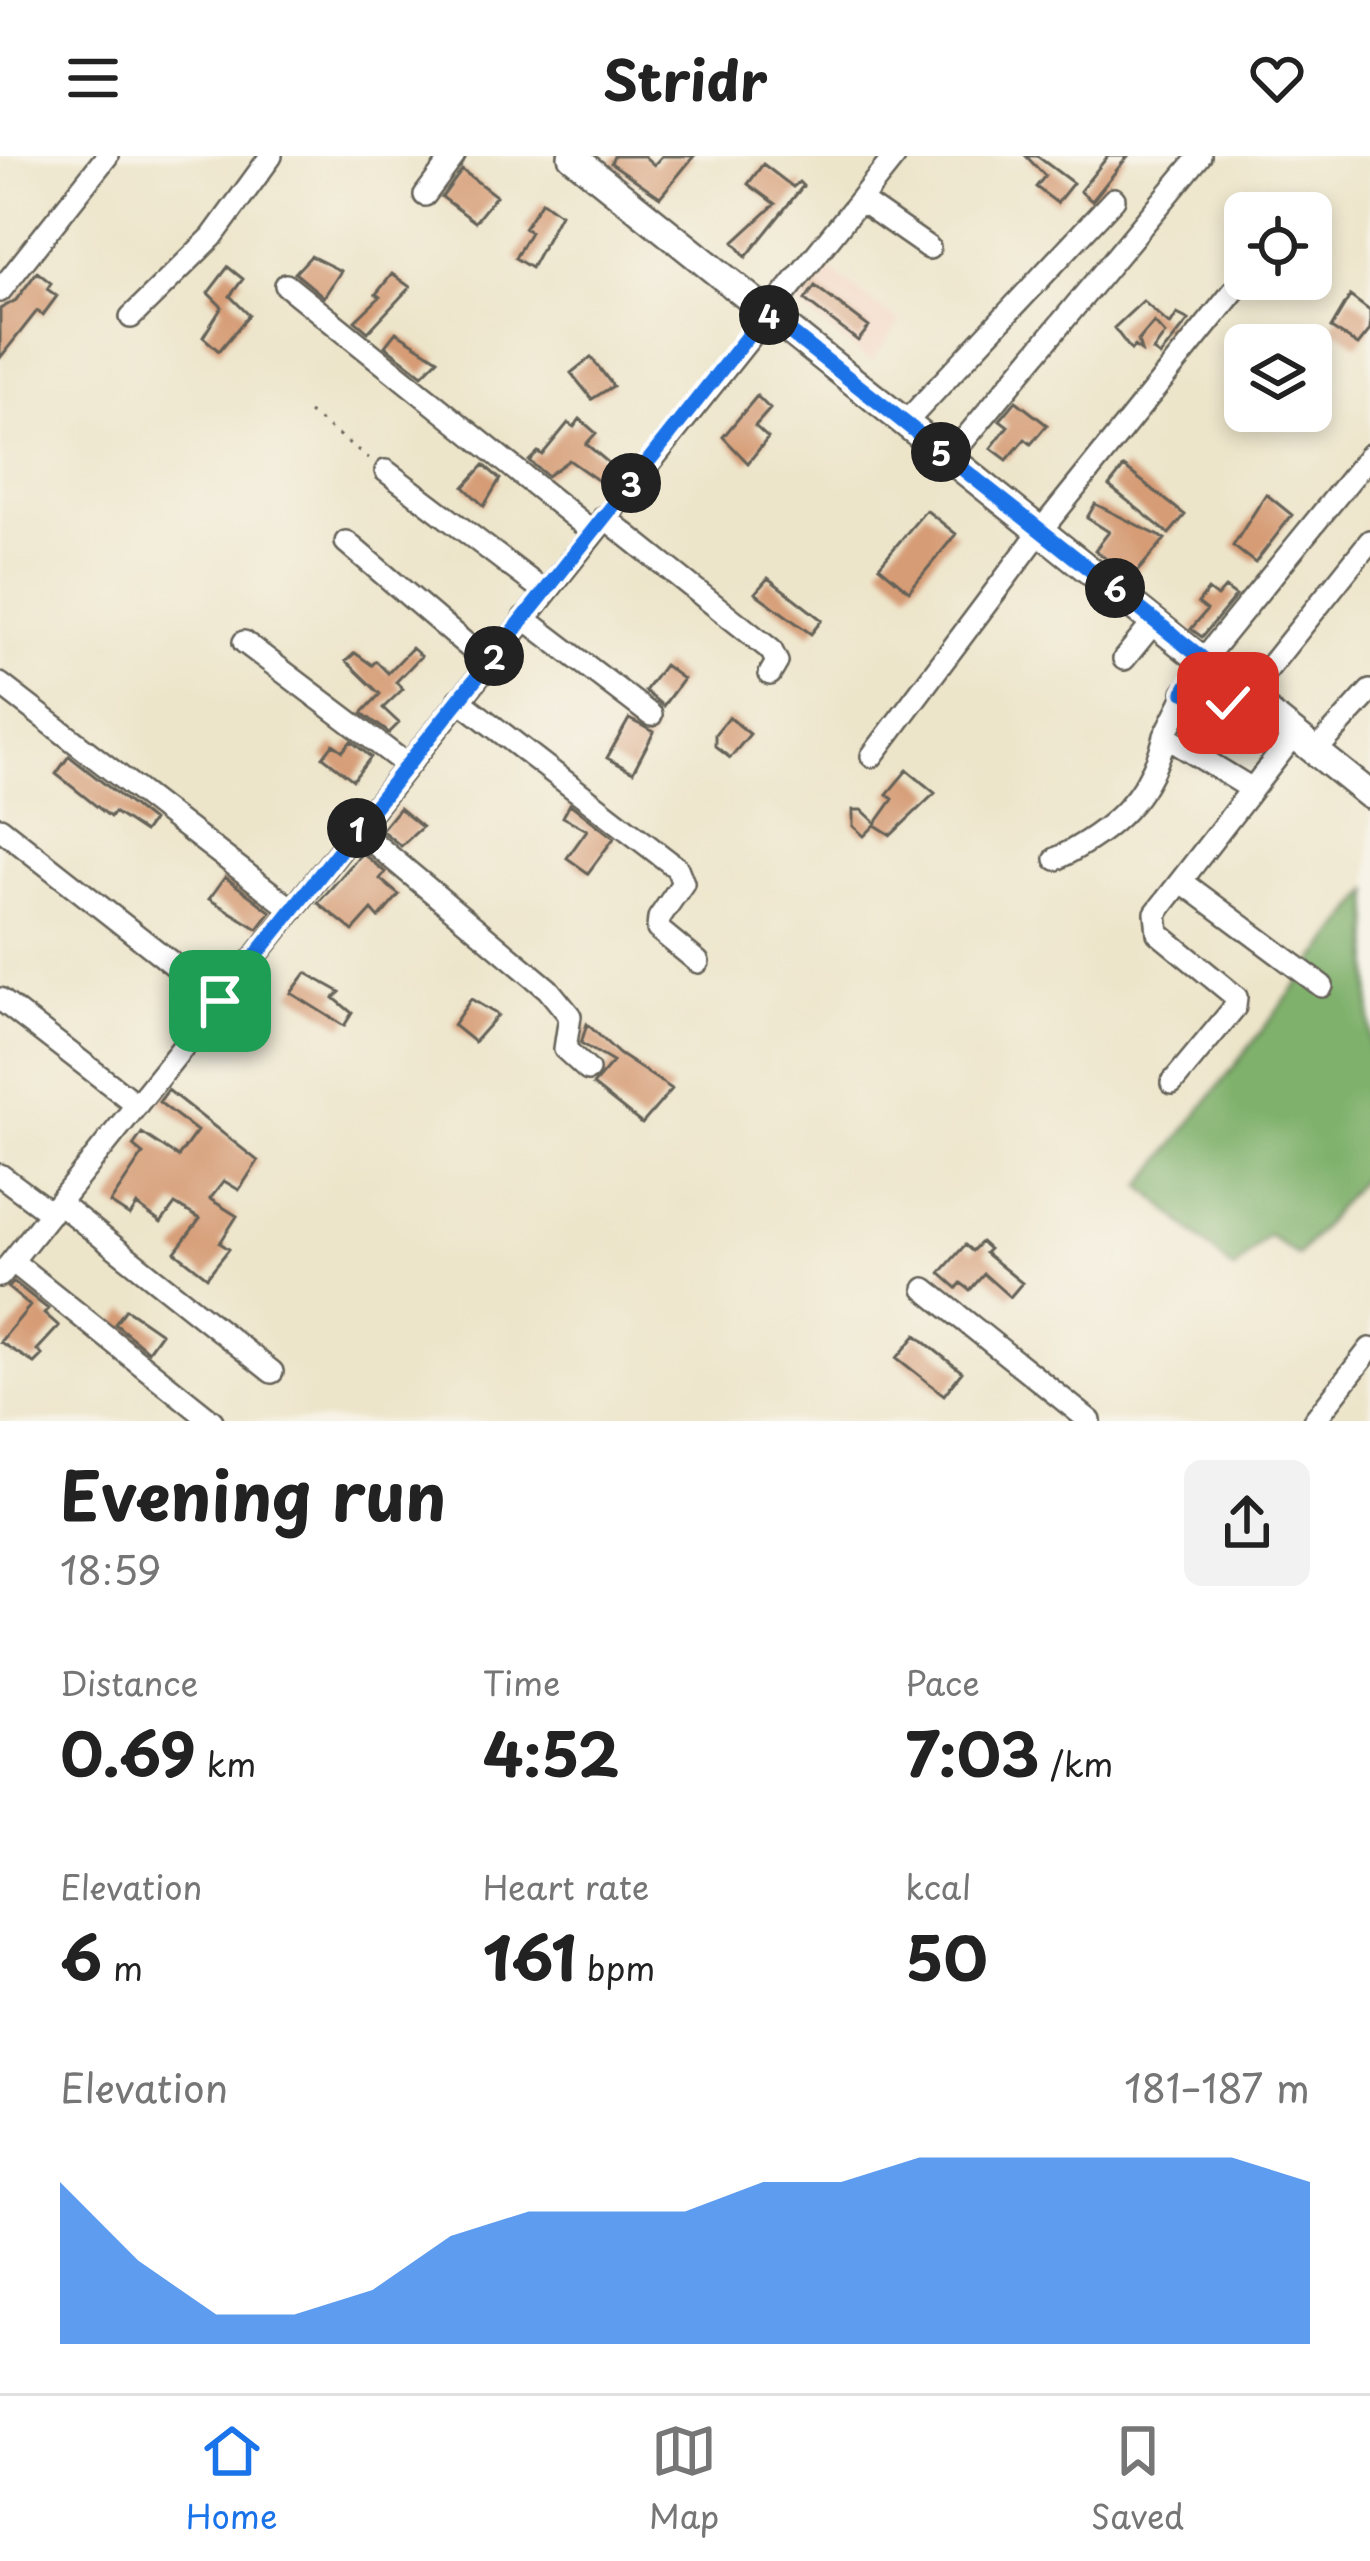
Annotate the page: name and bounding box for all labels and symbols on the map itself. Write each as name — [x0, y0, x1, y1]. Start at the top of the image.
pin: 4 — [739, 285, 799, 345]
pin: 5 — [911, 422, 971, 482]
pin: 3 — [601, 453, 661, 513]
pin: 6 — [1085, 558, 1145, 618]
pin: 2 — [464, 626, 524, 686]
pin — [1177, 652, 1279, 754]
pin: 1 — [327, 798, 387, 858]
pin — [169, 950, 271, 1052]

